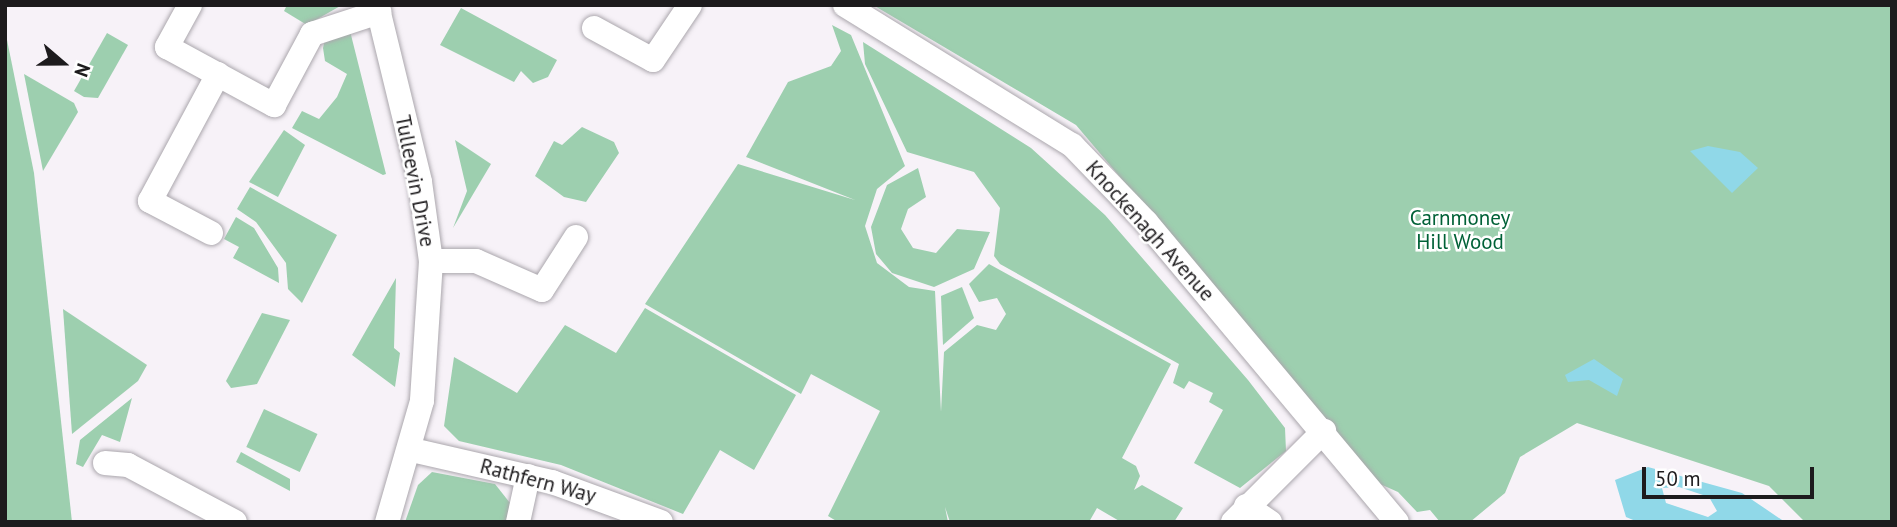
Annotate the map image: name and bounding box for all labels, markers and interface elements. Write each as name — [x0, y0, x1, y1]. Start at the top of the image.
north arrow — [28, 28, 98, 98]
text: N — [69, 60, 96, 80]
street label: Tulleevin Drive — [390, 113, 440, 249]
street label: Knockenagh Avenue — [1080, 155, 1220, 307]
park label: Carnmoney Hill Wood — [1410, 205, 1510, 255]
street label: Rathfern Way — [477, 453, 599, 509]
scale bar — [1645, 454, 1816, 498]
text: 50 m — [1655, 465, 1701, 492]

